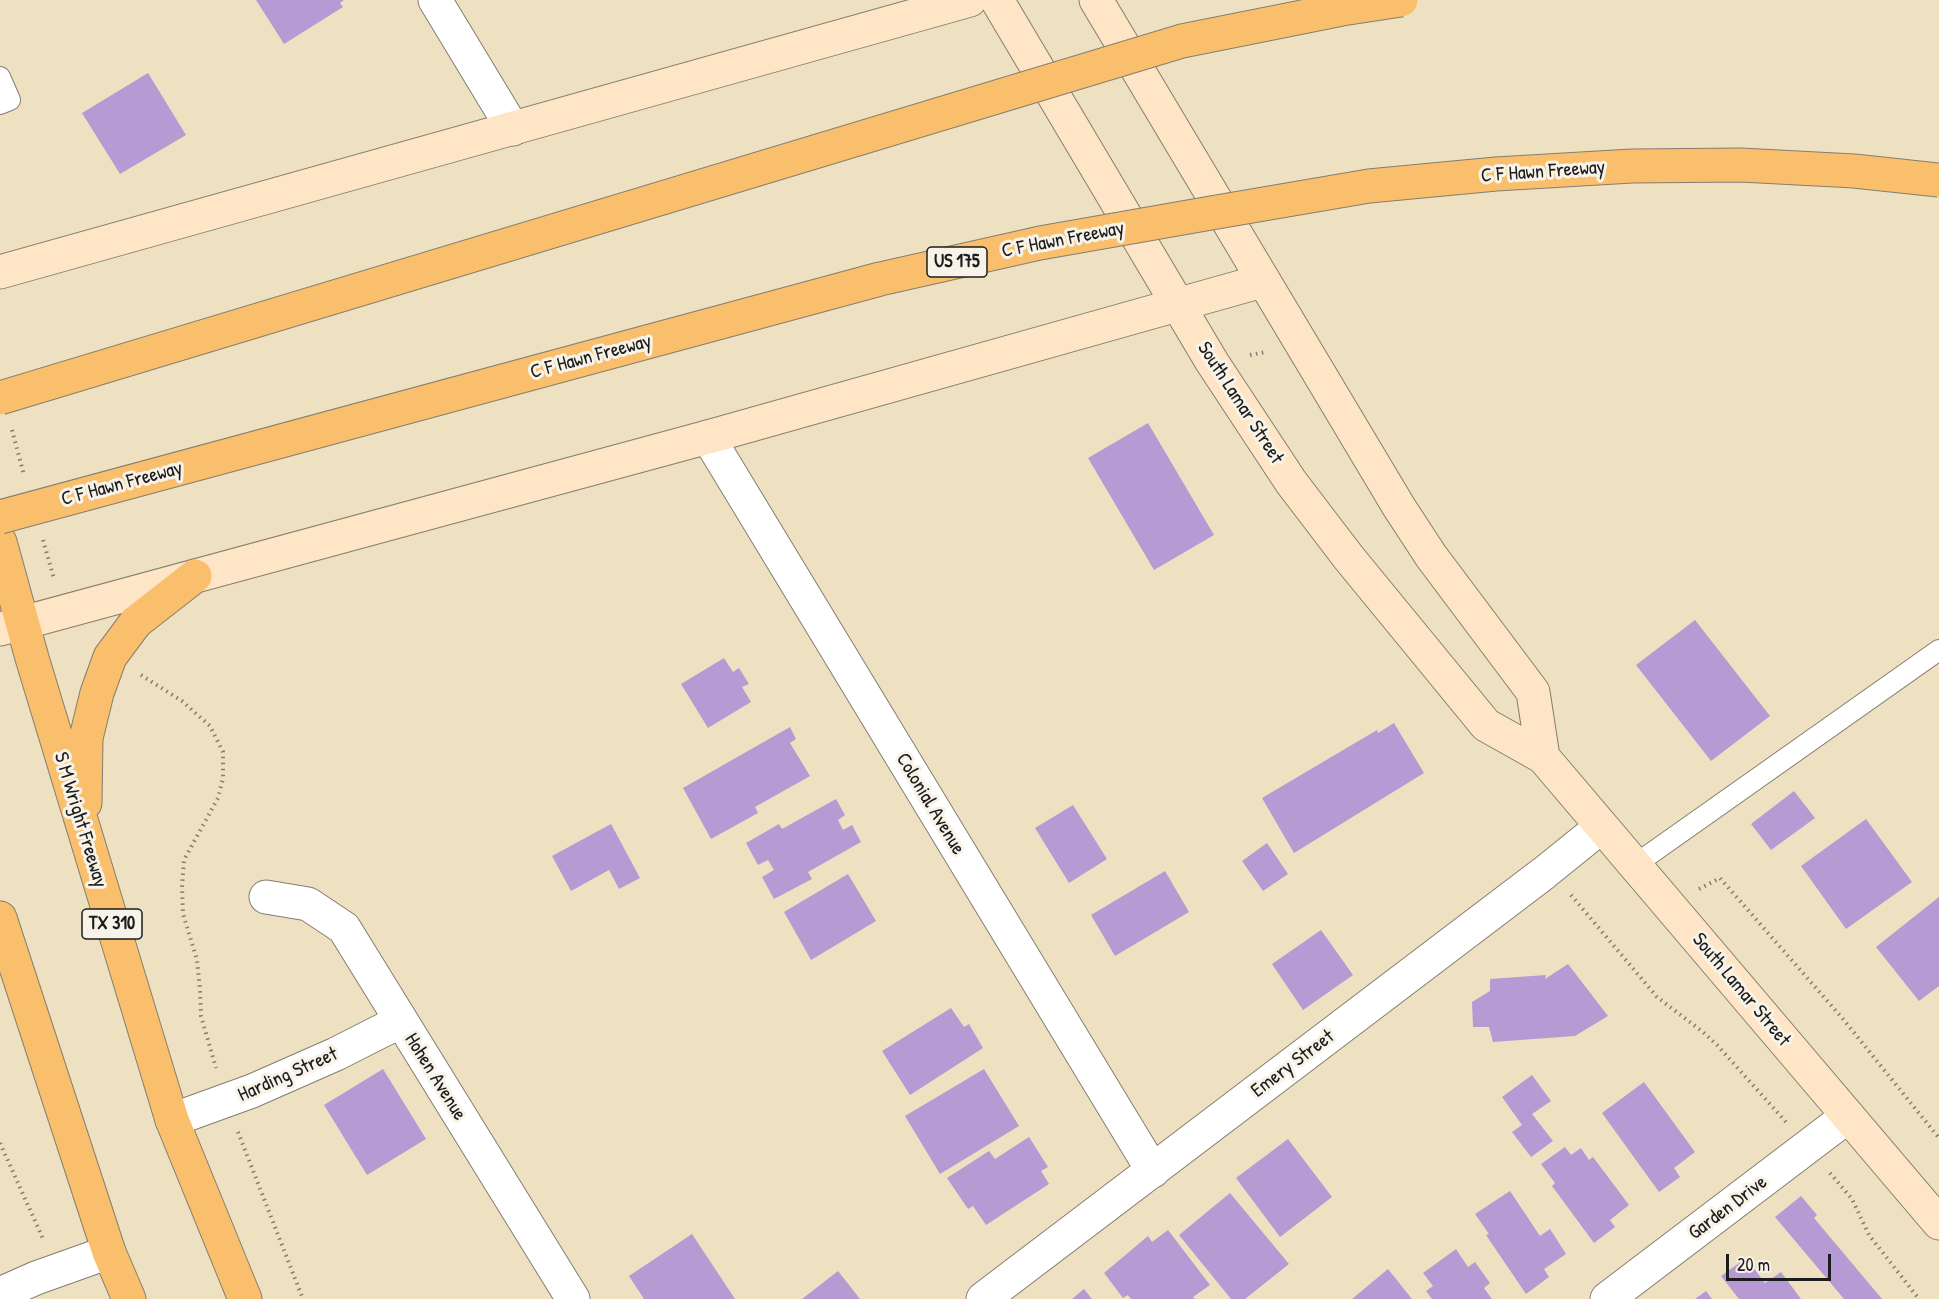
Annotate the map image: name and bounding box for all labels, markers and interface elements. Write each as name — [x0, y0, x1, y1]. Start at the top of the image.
street label: C F Hawn Freeway — [1480, 156, 1606, 188]
street label: C F Hawn Freeway — [1000, 216, 1126, 264]
road number: US 175 — [927, 247, 987, 277]
street label: C F Hawn Freeway — [528, 329, 654, 385]
street label: South Lamar Street — [1192, 337, 1288, 469]
street label: C F Hawn Freeway — [59, 456, 185, 512]
street label: S M Wright Freeway — [48, 749, 112, 891]
street label: Colonial Avenue — [890, 749, 970, 859]
road number: TX 310 — [82, 909, 142, 939]
street label: South Lamar Street — [1687, 928, 1795, 1052]
street label: Emery Street — [1247, 1025, 1339, 1103]
street label: Hohen Avenue — [399, 1029, 471, 1125]
street label: Harding Street — [235, 1042, 341, 1108]
street label: Garden Drive — [1684, 1171, 1772, 1245]
scale bar — [1729, 1242, 1834, 1280]
text: 20 m — [1737, 1252, 1770, 1277]

